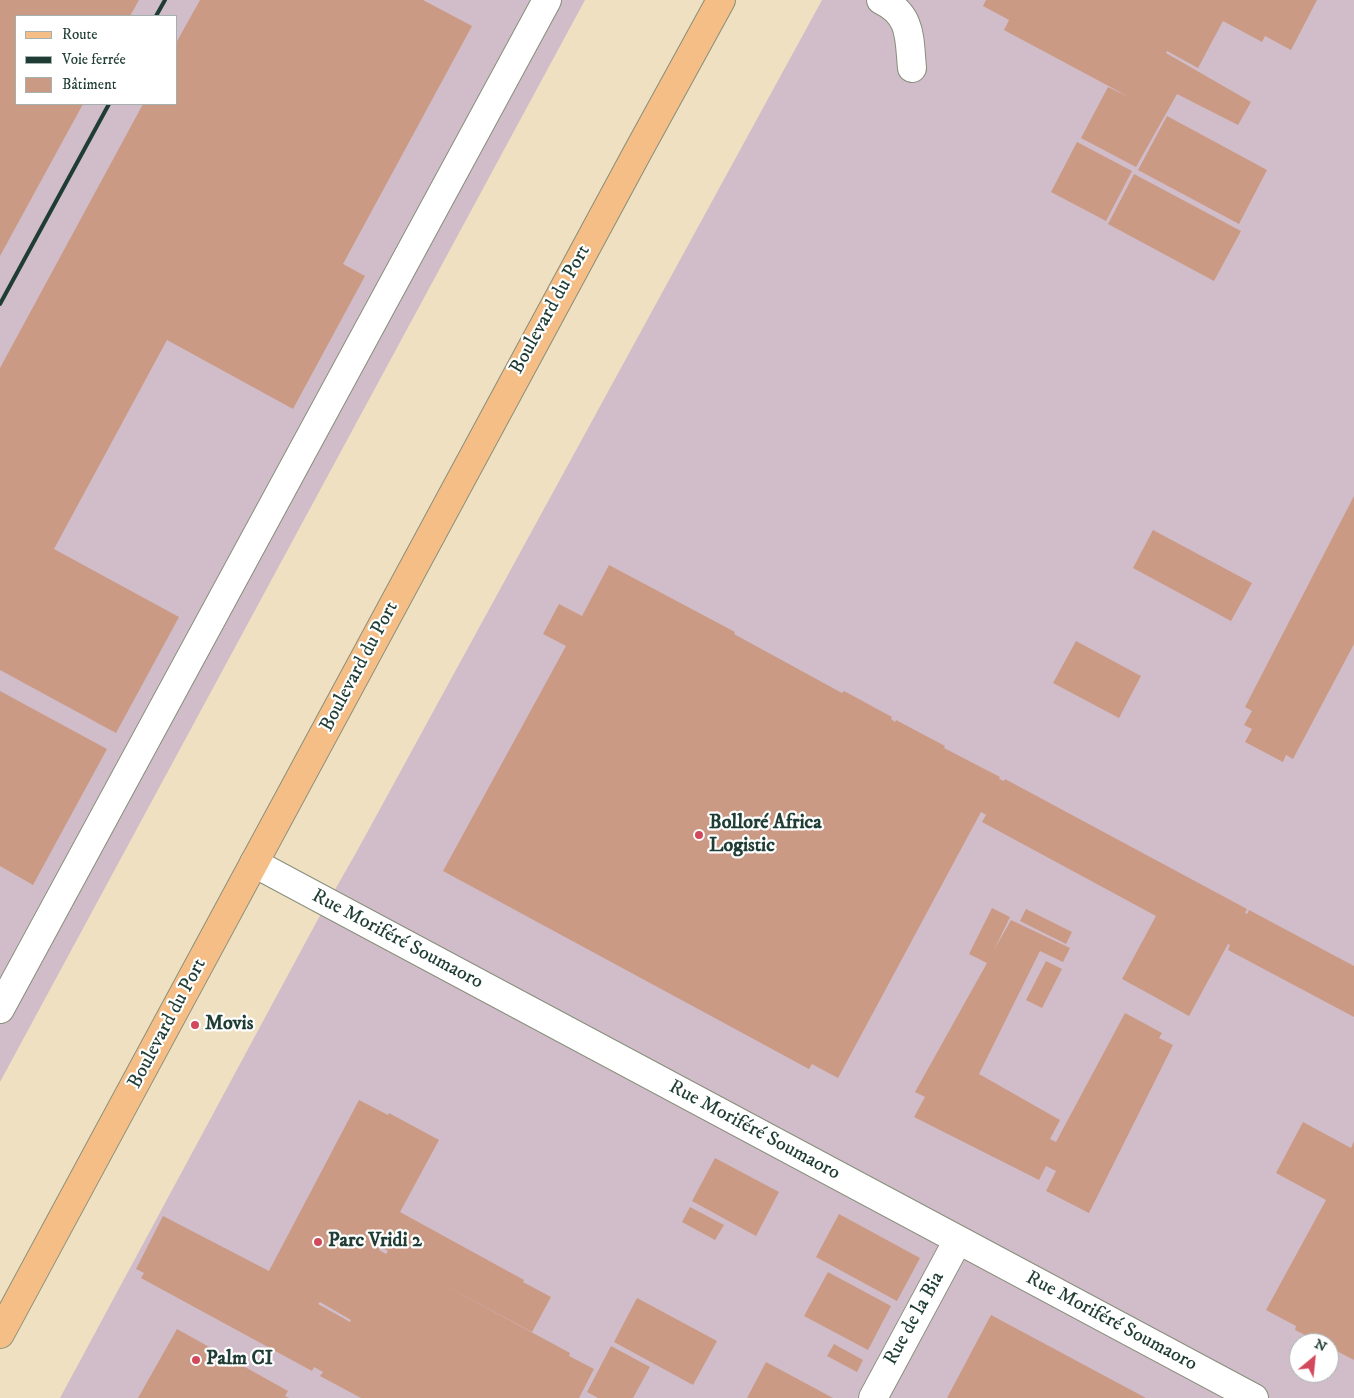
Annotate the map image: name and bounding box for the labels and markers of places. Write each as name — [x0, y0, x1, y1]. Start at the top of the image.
place label: Bolloré Africa Logistic — [709, 812, 822, 859]
marker: Bolloré Africa Logistic — [693, 829, 705, 841]
place label: Movis — [205, 1013, 253, 1037]
marker: Movis — [189, 1019, 201, 1031]
place label: Parc Vridi 2 — [328, 1230, 422, 1254]
marker: Parc Vridi 2 — [312, 1236, 324, 1248]
place label: Palm CI — [206, 1348, 273, 1372]
marker: Palm CI — [190, 1354, 202, 1366]

